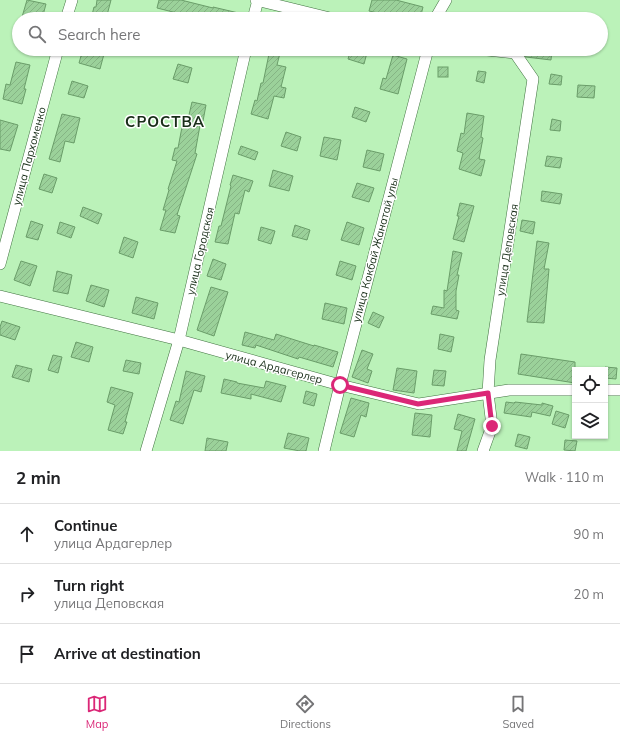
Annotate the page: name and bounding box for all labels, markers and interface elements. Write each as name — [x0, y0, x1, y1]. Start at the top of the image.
search box — [12, 12, 608, 56]
icon: search — [26, 23, 48, 45]
text: Search here — [58, 25, 140, 44]
street label: улица Пархоменко — [9, 105, 49, 207]
district label: СРОСТВА — [125, 112, 205, 131]
street label: улица Кокбай Жанатай улы — [349, 176, 401, 324]
street label: улица Деповская — [493, 203, 521, 297]
street label: улица Городская — [183, 206, 217, 296]
street label: улица Ардагерлер — [224, 347, 324, 387]
map controls — [572, 367, 608, 439]
button: locate — [572, 367, 608, 403]
route start — [331, 376, 349, 394]
button: layers — [572, 403, 608, 439]
route end — [483, 417, 501, 435]
text: 2 min — [16, 467, 61, 488]
text: Walk · 110 m — [525, 469, 604, 485]
text: Continue — [54, 516, 117, 535]
icon: ahead — [16, 523, 38, 545]
text: 90 m — [574, 526, 604, 542]
text: улица Ардагерлер — [54, 535, 172, 551]
text: Turn right — [54, 576, 124, 595]
icon: right — [16, 583, 38, 605]
text: 20 m — [574, 586, 604, 602]
text: улица Деповская — [54, 595, 164, 611]
icon: arrive — [16, 643, 38, 665]
text: Arrive at destination — [54, 644, 201, 663]
tab: Map — [86, 693, 108, 731]
tab: Directions — [280, 693, 331, 731]
tab: Saved — [502, 693, 534, 731]

